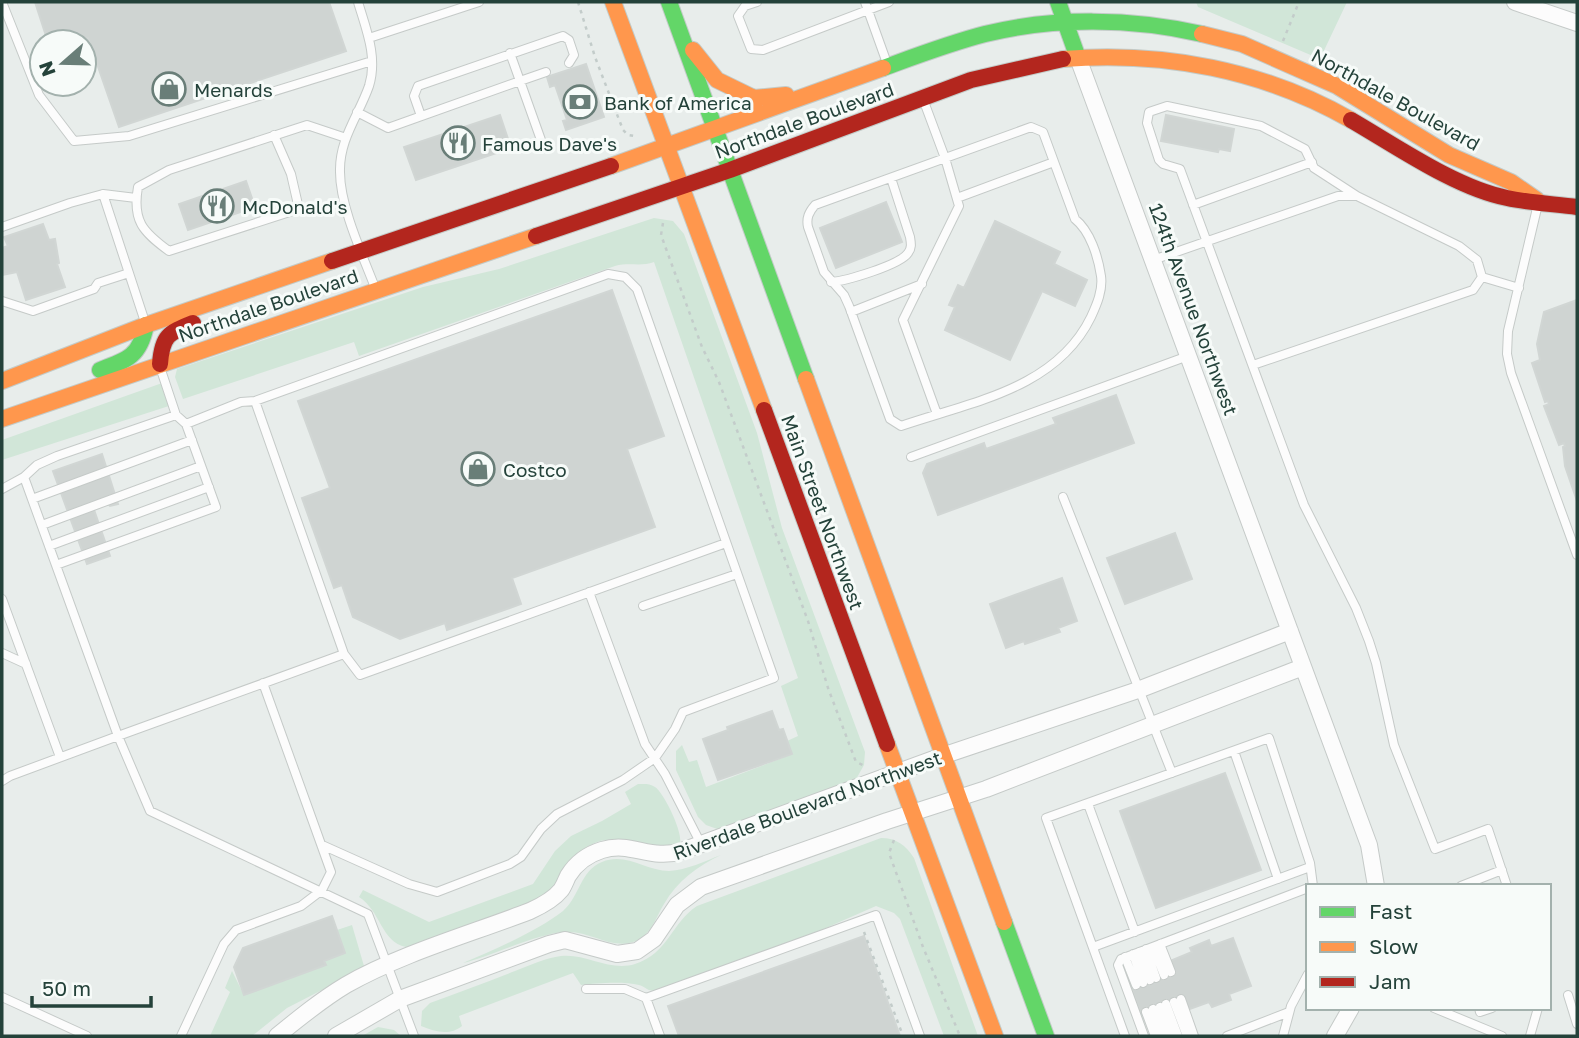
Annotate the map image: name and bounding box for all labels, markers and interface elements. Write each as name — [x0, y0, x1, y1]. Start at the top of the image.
north arrow — [28, 28, 98, 98]
street label: Northdale Boulevard — [1308, 43, 1484, 155]
text: N — [33, 58, 60, 80]
shop icon: Menards — [150, 70, 188, 108]
street label: Northdale Boulevard — [711, 77, 897, 163]
place label: Menards — [194, 78, 273, 101]
bank icon: Bank of America — [561, 83, 599, 121]
place label: Bank of America — [604, 91, 752, 114]
restaurant icon: Famous Dave's — [439, 124, 477, 162]
place label: Famous Dave's — [482, 132, 617, 155]
restaurant icon: McDonald's — [198, 187, 236, 225]
place label: McDonald's — [242, 195, 348, 218]
street label: 124th Avenue Northwest — [1145, 200, 1243, 418]
street label: Northdale Boulevard — [175, 263, 361, 347]
street label: Main Street Northwest — [777, 411, 869, 613]
shop icon: Costco — [459, 450, 497, 488]
place label: Costco — [503, 458, 567, 481]
street label: Riverdale Boulevard Northwest — [670, 746, 944, 864]
legend — [1306, 884, 1551, 1010]
text: Fast — [1369, 898, 1412, 924]
text: Slow — [1369, 933, 1418, 959]
scale bar — [32, 964, 150, 1008]
text: Jam — [1369, 968, 1411, 994]
text: 50 m — [42, 975, 91, 1001]

